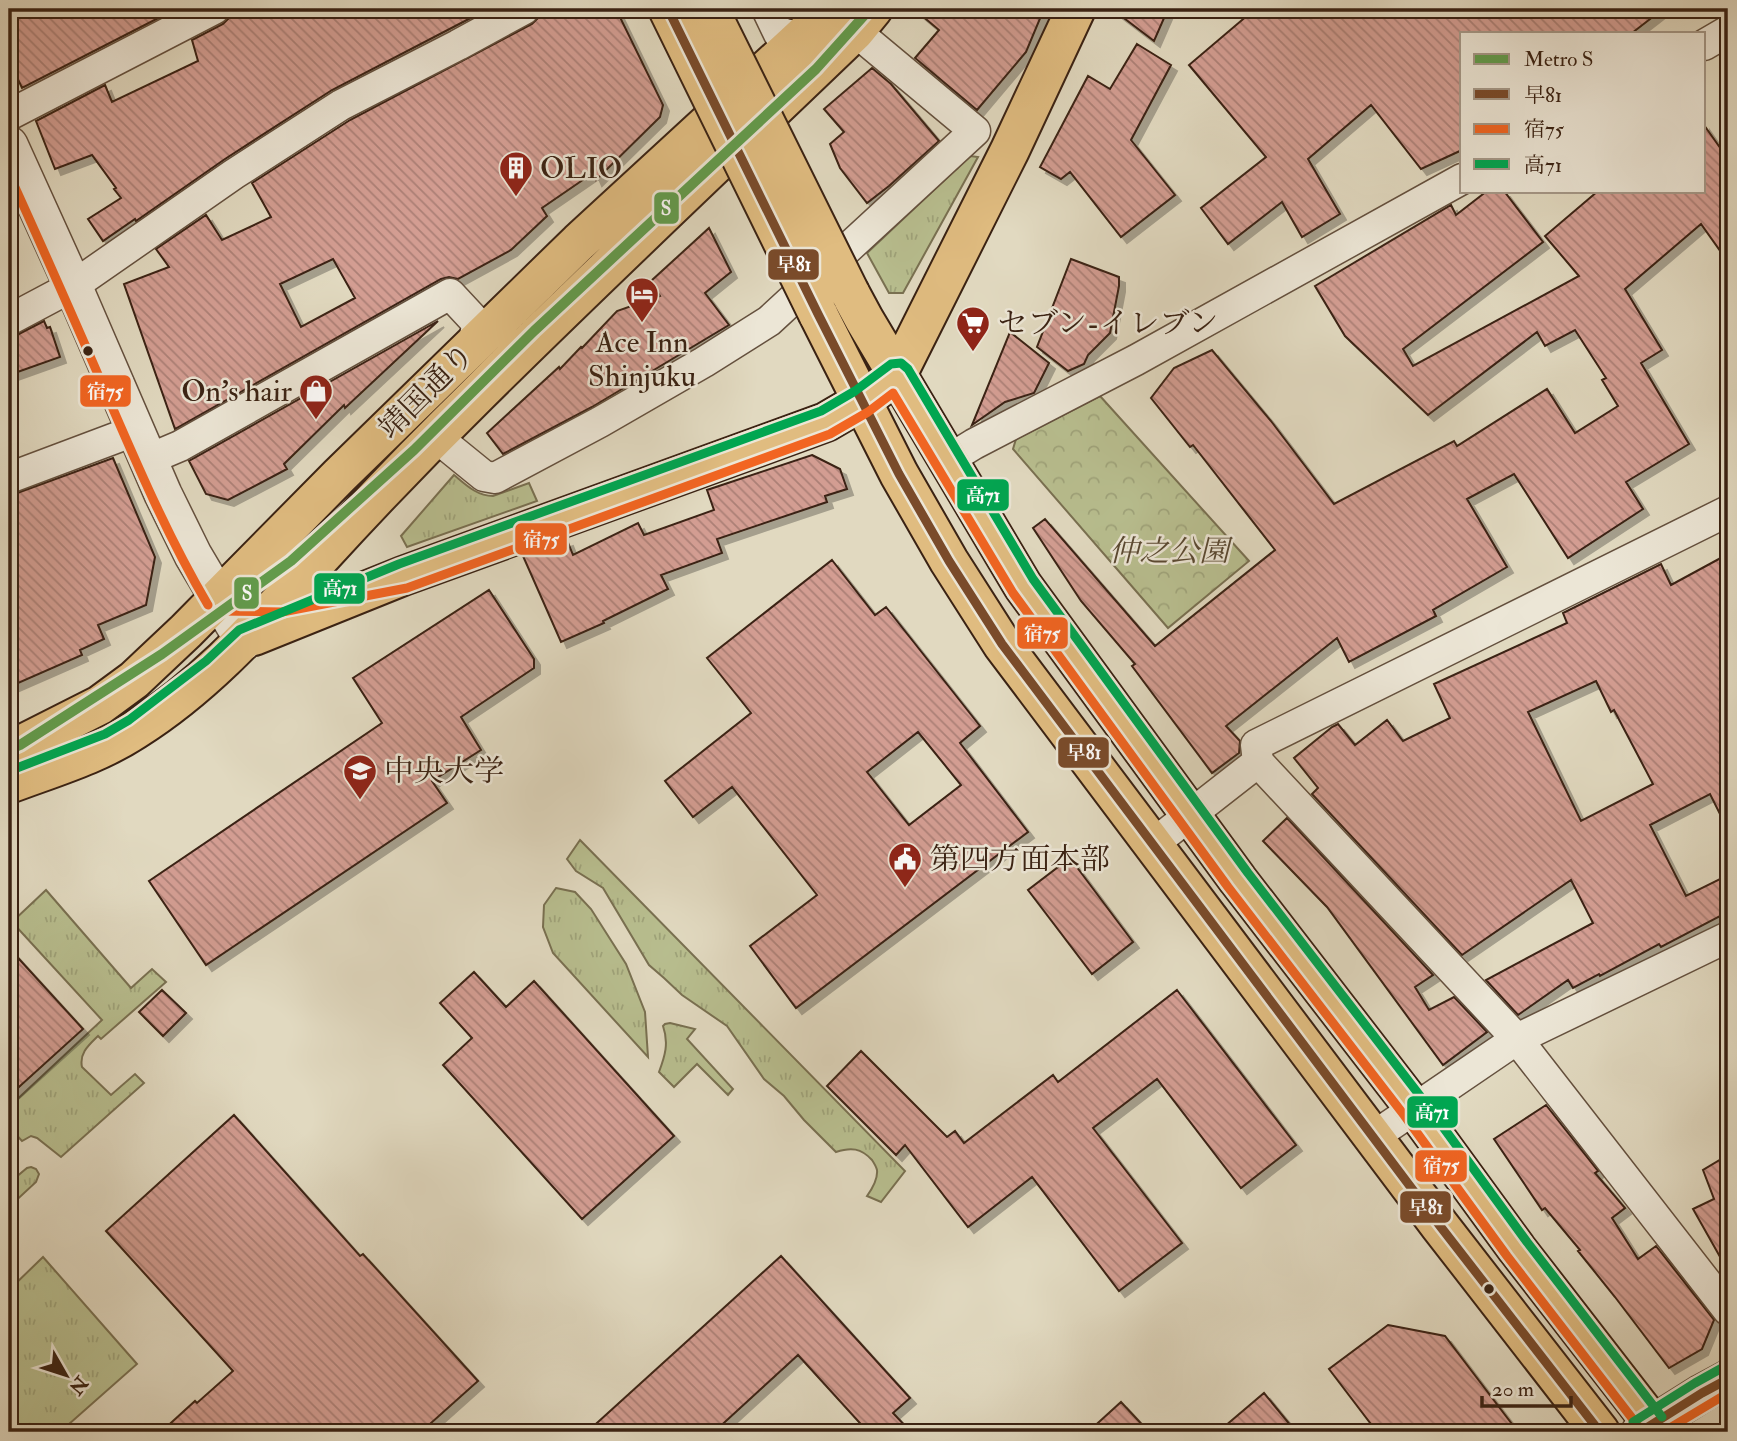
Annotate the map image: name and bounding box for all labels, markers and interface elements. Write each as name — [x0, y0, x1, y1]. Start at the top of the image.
legend — [1460, 32, 1706, 192]
text: Metro S — [1524, 46, 1594, 73]
text: 早81 — [1524, 82, 1562, 109]
text: 宿75 — [1524, 116, 1565, 143]
building icon: OLIO — [497, 149, 535, 198]
place label: OLIO — [540, 150, 622, 187]
text: 高71 — [1524, 152, 1562, 179]
line badge: S — [653, 191, 680, 225]
text: S — [661, 197, 671, 221]
line badge: 早81 — [767, 248, 820, 281]
text: 早81 — [777, 253, 812, 277]
hotel icon: Ace Inn Shinjuku — [623, 275, 661, 324]
supermarket icon: セブン-イレブン — [954, 304, 992, 353]
place label: セブン-イレブン — [998, 305, 1218, 342]
place label: Ace Inn Shinjuku — [588, 324, 696, 395]
street label: 靖国通り — [371, 336, 482, 447]
unlabelled marker — [81, 344, 95, 358]
shop icon: On's hair — [297, 372, 335, 421]
place label: On's hair — [181, 373, 292, 410]
line badge: 宿75 — [79, 374, 132, 408]
text: 宿75 — [87, 380, 124, 404]
line badge: 高71 — [956, 478, 1010, 512]
text: 高71 — [966, 484, 1000, 508]
line badge: 宿75 — [514, 522, 568, 556]
text: 宿75 — [523, 528, 560, 552]
park label: 仲之公園 — [1109, 533, 1234, 570]
line badge: 高71 — [313, 572, 366, 605]
line badge: S — [233, 576, 260, 610]
text: 高71 — [323, 577, 357, 601]
text: S — [242, 582, 252, 606]
line badge: 宿75 — [1016, 616, 1069, 650]
text: 宿75 — [1024, 622, 1061, 646]
line badge: 早81 — [1057, 736, 1110, 769]
text: 早81 — [1067, 741, 1102, 765]
school or university icon: 中央大学 — [341, 752, 379, 801]
place label: 中央大学 — [384, 753, 504, 790]
public building icon: 第四方面本部 — [886, 840, 924, 889]
place label: 第四方面本部 — [930, 841, 1110, 878]
line badge: 高71 — [1406, 1095, 1459, 1129]
text: 高71 — [1415, 1101, 1449, 1125]
line badge: 宿75 — [1414, 1149, 1468, 1183]
text: 宿75 — [1423, 1154, 1460, 1178]
line badge: 早81 — [1399, 1190, 1452, 1224]
text: 早81 — [1409, 1196, 1444, 1220]
unlabelled marker — [1482, 1282, 1496, 1296]
north arrow — [32, 1340, 102, 1410]
scale bar — [1482, 1364, 1571, 1408]
text: N — [63, 1370, 94, 1400]
text: 20 m — [1492, 1376, 1534, 1403]

